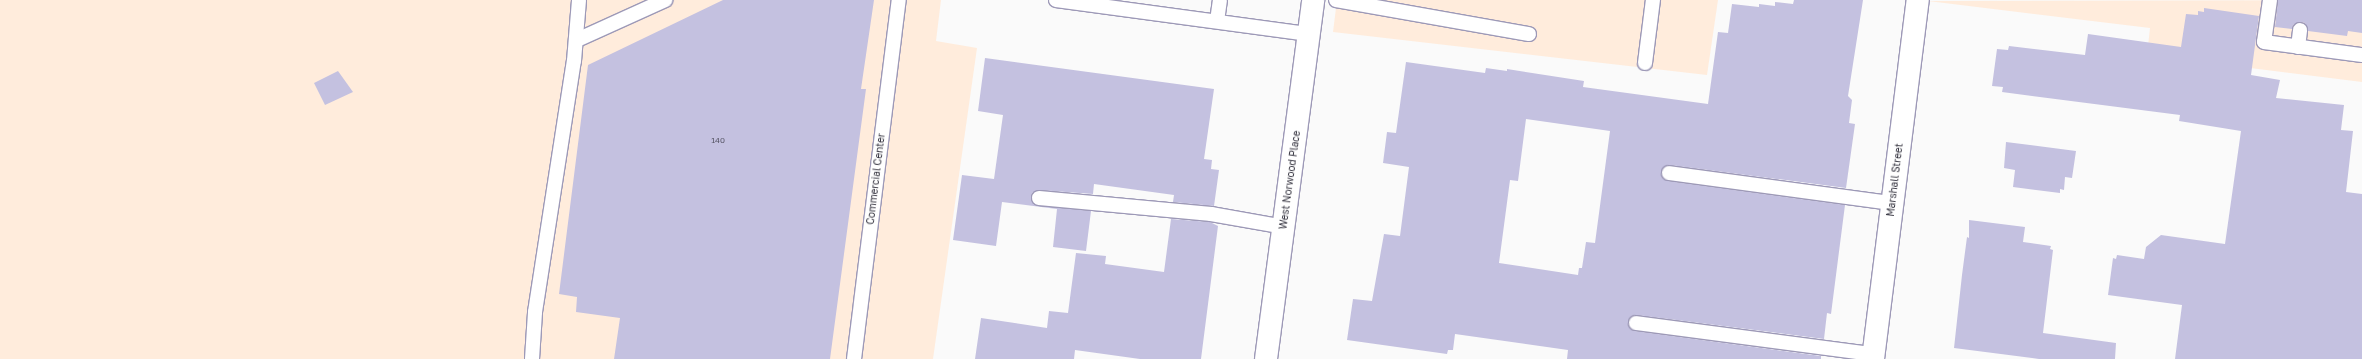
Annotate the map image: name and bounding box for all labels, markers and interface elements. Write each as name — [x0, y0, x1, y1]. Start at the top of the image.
street label: West Norwood Place — [1277, 130, 1303, 230]
street label: Commercial Center — [864, 133, 888, 225]
house number: 140 — [711, 136, 725, 146]
street label: Marshall Street — [1885, 143, 1905, 217]

